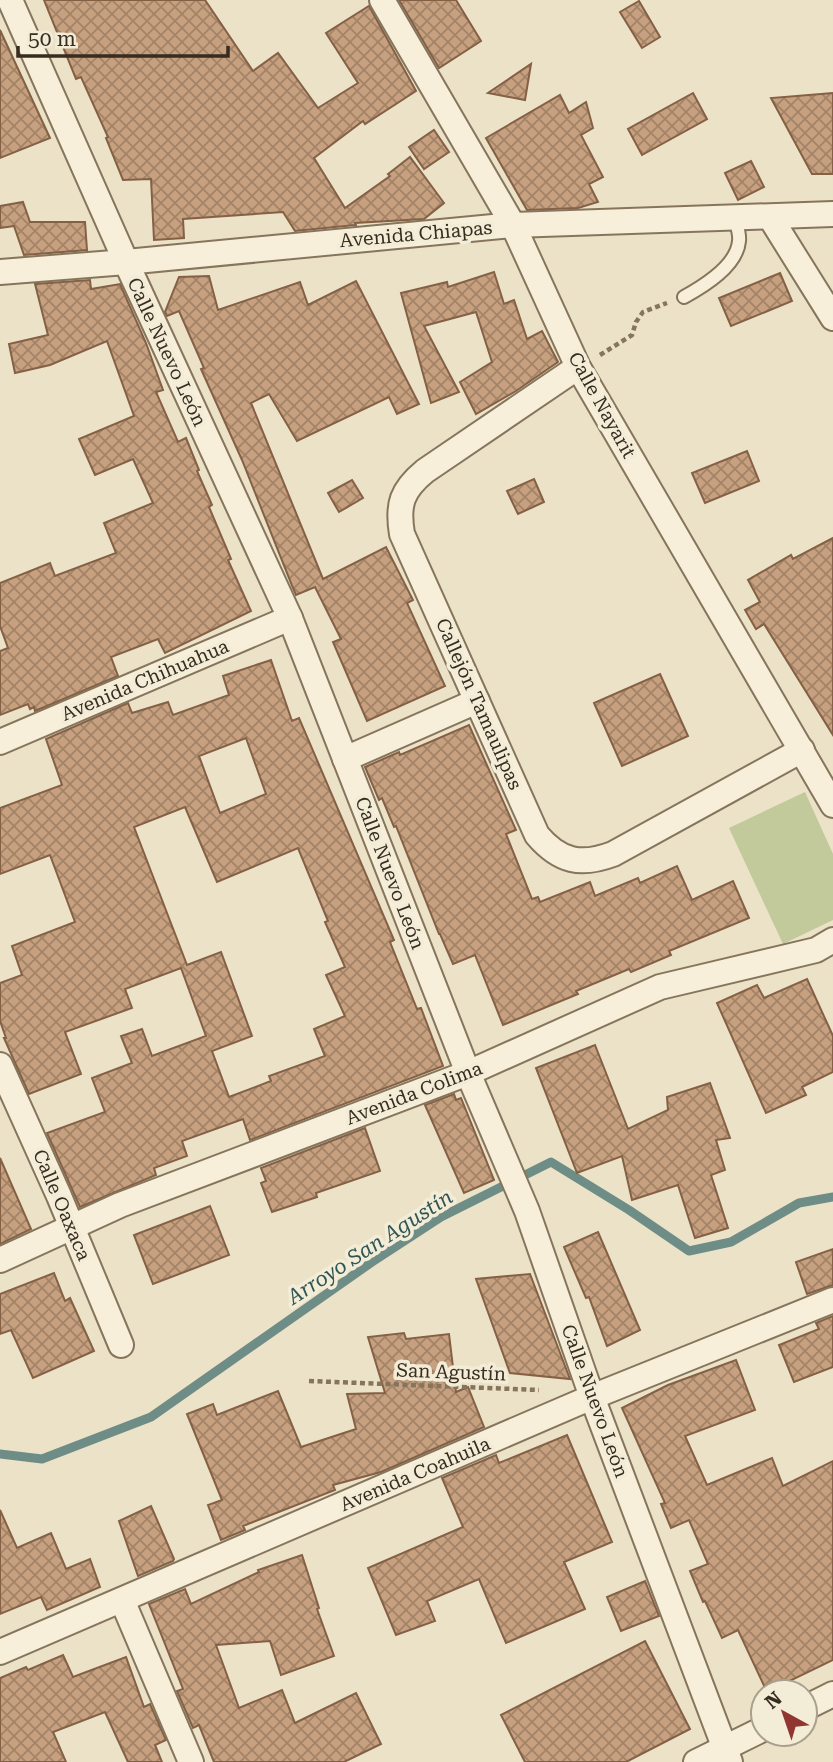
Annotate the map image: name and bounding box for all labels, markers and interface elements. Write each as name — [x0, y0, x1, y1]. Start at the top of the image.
scale bar — [18, 14, 228, 58]
text: 50 m — [28, 27, 76, 51]
street label: Avenida Chiapas — [339, 216, 493, 252]
street label: Calle Nuevo León — [122, 274, 212, 430]
street label: Calle Nayarit — [563, 348, 641, 462]
street label: Callejón Tamaulipas — [431, 615, 527, 793]
street label: Avenida Chihuahua — [58, 634, 233, 726]
street label: Calle Nuevo León — [350, 794, 430, 952]
street label: Avenida Colima — [343, 1056, 486, 1130]
street label: Calle Oaxaca — [28, 1146, 96, 1265]
water label: Arroyo San Agustín — [281, 1185, 457, 1310]
street label: Calle Nuevo León — [557, 1321, 633, 1481]
street label: San Agustín — [396, 1359, 506, 1385]
street label: Avenida Coahuila — [336, 1432, 494, 1516]
north arrow — [749, 1678, 819, 1748]
text: N — [760, 1687, 787, 1714]

